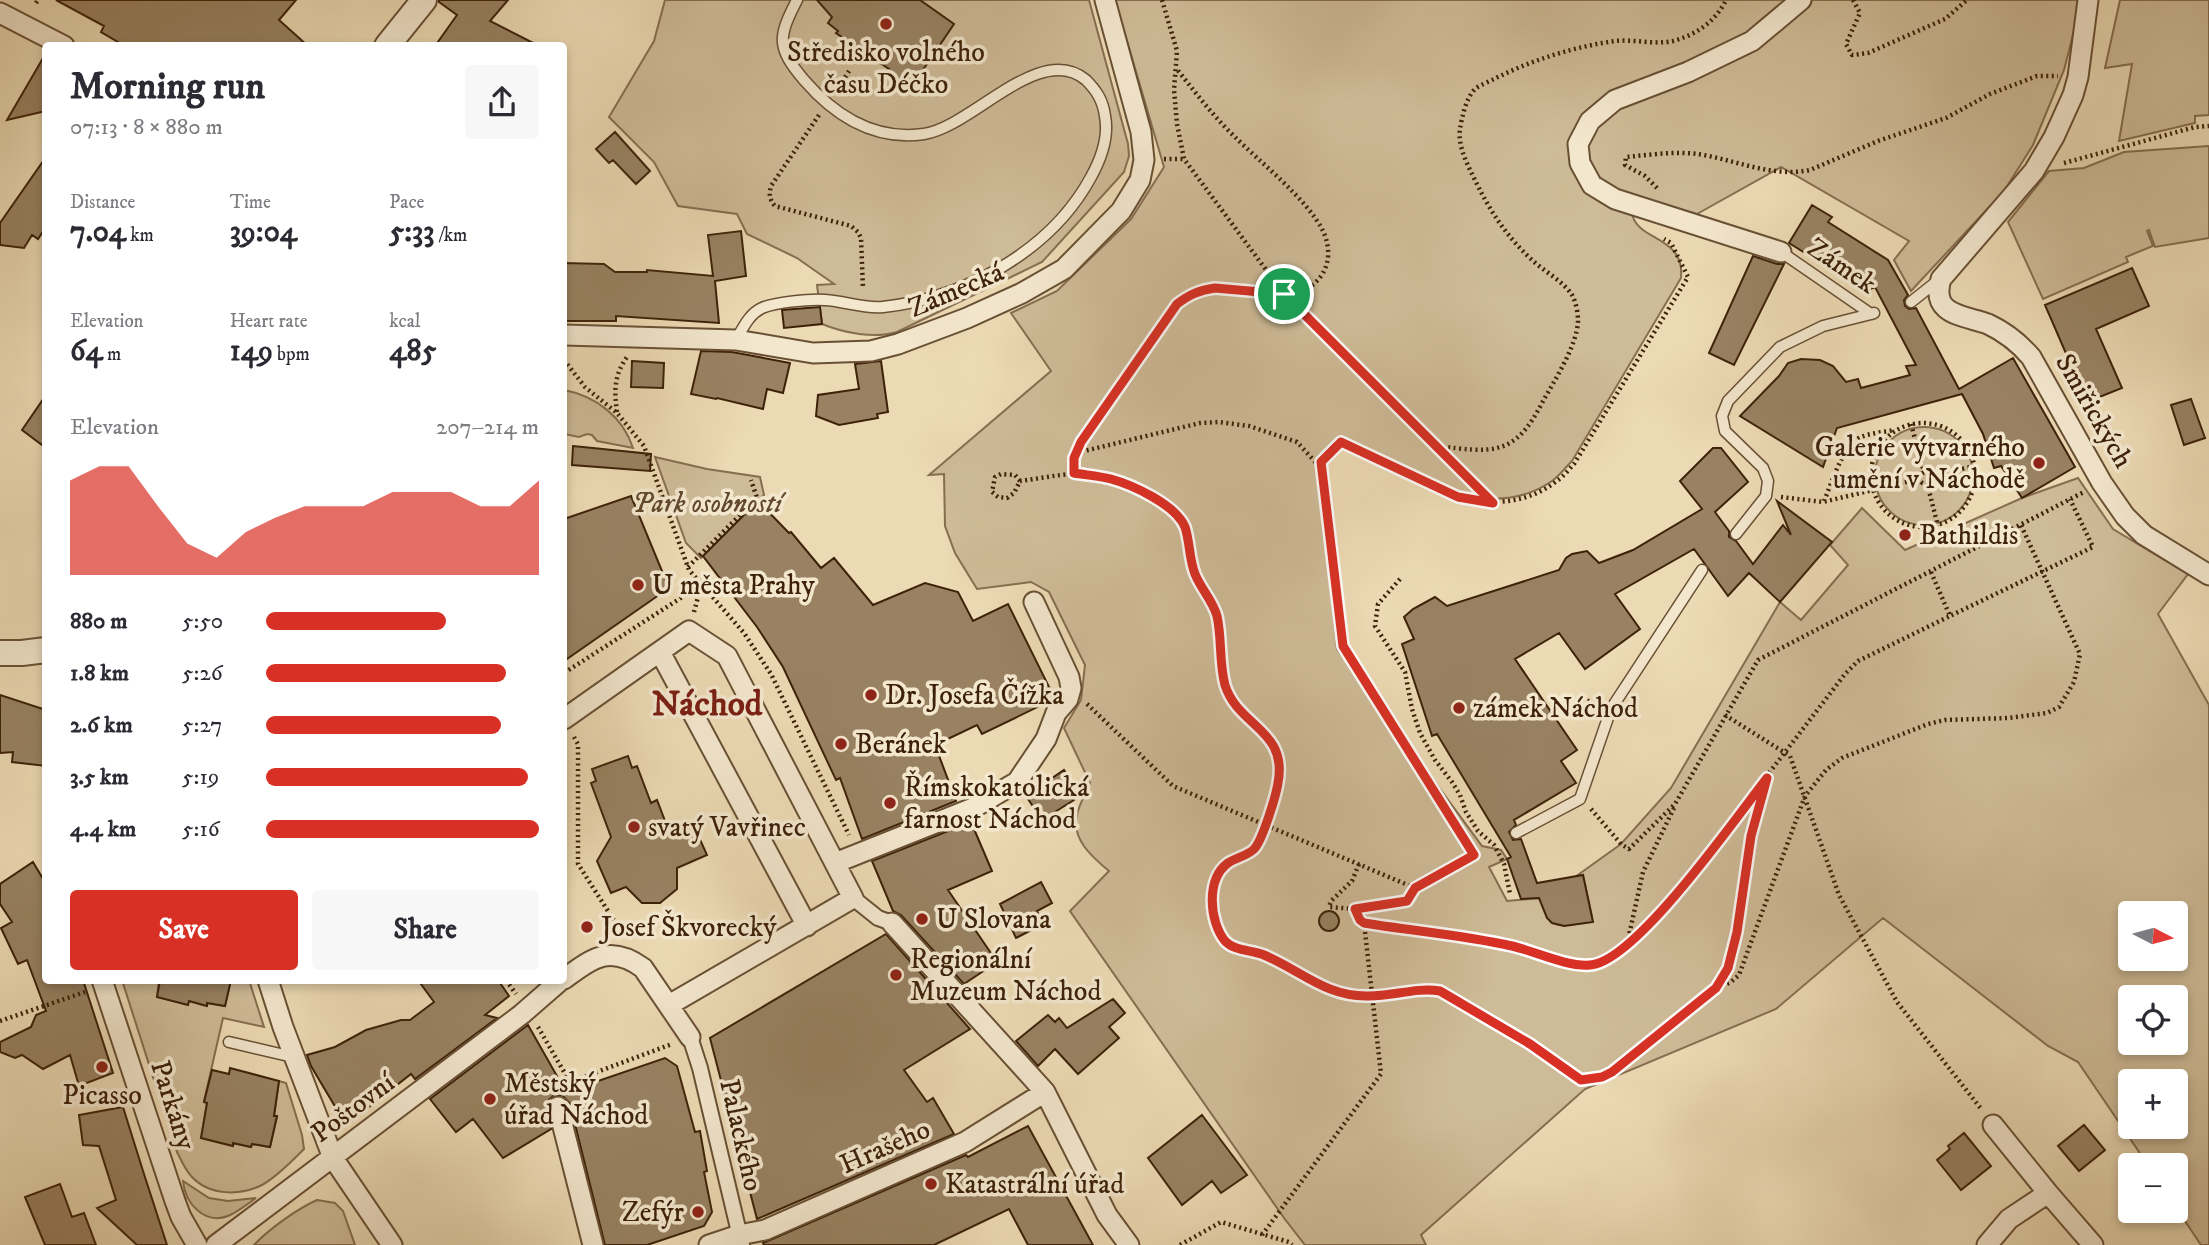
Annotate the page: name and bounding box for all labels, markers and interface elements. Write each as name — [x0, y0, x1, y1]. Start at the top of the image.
marker: Středisko volného času Déčko — [878, 16, 894, 32]
place label: Středisko volného času Déčko — [787, 35, 985, 102]
text: Morning run — [70, 63, 265, 111]
button: share — [465, 65, 539, 139]
text: 07:13 · 8 × 880 m — [70, 113, 223, 142]
text: Distance — [70, 191, 135, 214]
text: Time — [230, 191, 271, 214]
text: Pace — [389, 191, 424, 214]
text: 7.04 — [70, 214, 126, 251]
text: 39:04 — [230, 214, 297, 251]
text: 5:33 — [389, 214, 434, 251]
text: km — [126, 224, 154, 247]
text: /km — [434, 224, 467, 247]
street label: Zámek — [1801, 230, 1884, 302]
street label: Zámecká — [903, 254, 1009, 326]
pin — [1254, 264, 1314, 324]
icon: arrive — [1265, 275, 1303, 313]
text: Elevation — [70, 310, 144, 333]
text: Heart rate — [230, 310, 308, 333]
text: kcal — [389, 310, 421, 333]
text: 64 — [70, 333, 103, 370]
text: 149 — [230, 333, 273, 370]
text: 485 — [389, 333, 437, 370]
text: m — [103, 343, 121, 366]
text: bpm — [273, 343, 310, 366]
street label: Smiřických — [2047, 348, 2141, 475]
text: Elevation — [70, 413, 159, 442]
text: 207–214 m — [436, 413, 539, 442]
place label: Galerie výtvarného umění v Náchodě — [1815, 430, 2025, 497]
marker: Galerie výtvarného umění v Náchodě — [2031, 455, 2047, 471]
park label: Park osobností — [632, 486, 786, 521]
place label: Bathildis — [1919, 518, 2018, 553]
marker: Bathildis — [1897, 527, 1913, 543]
place label: U města Prahy — [652, 568, 815, 603]
marker: U města Prahy — [630, 577, 646, 593]
text: 880 m — [70, 607, 128, 636]
text: 5:50 — [182, 607, 223, 636]
text: 1.8 km — [70, 659, 129, 688]
text: 5:26 — [182, 659, 223, 688]
place label: Dr. Josefa Čížka — [885, 677, 1064, 713]
district label: Náchod — [652, 683, 763, 727]
marker: Dr. Josefa Čížka — [863, 687, 879, 703]
place label: zámek Náchod — [1473, 691, 1638, 726]
marker: zámek Náchod — [1451, 700, 1467, 716]
text: 2.6 km — [70, 711, 133, 740]
text: 5:27 — [182, 711, 222, 740]
place label: Beránek — [855, 727, 947, 762]
marker: Beránek — [833, 736, 849, 752]
text: 3.5 km — [70, 763, 129, 792]
text: 5:19 — [182, 763, 219, 792]
place label: Římskokatolická farnost Náchod — [904, 770, 1089, 837]
marker: Římskokatolická farnost Náchod — [882, 795, 898, 811]
place label: svatý Vavřinec — [648, 810, 806, 845]
text: 4.4 km — [70, 815, 136, 844]
text: 5:16 — [182, 815, 220, 844]
marker: svatý Vavřinec — [626, 819, 642, 835]
button: Save — [70, 890, 298, 970]
button: Share — [312, 890, 539, 970]
north arrow — [2118, 901, 2188, 971]
map controls — [2118, 901, 2188, 1223]
place label: U Slovana — [936, 902, 1051, 937]
place label: Josef Škvorecký — [598, 909, 777, 945]
marker: U Slovana — [914, 911, 930, 927]
marker: Josef Škvorecký — [579, 919, 595, 935]
place label: Regionální Muzeum Náchod — [910, 942, 1101, 1009]
marker: Regionální Muzeum Náchod — [888, 967, 904, 983]
button: locate — [2118, 985, 2188, 1055]
street label: Parkány — [142, 1056, 204, 1155]
marker: Picasso — [94, 1059, 110, 1075]
street label: Poštovní — [304, 1064, 403, 1151]
place label: Městský úřad Náchod — [504, 1066, 648, 1133]
button: + — [2118, 1069, 2188, 1139]
street label: Palackého — [711, 1076, 771, 1194]
place label: Picasso — [62, 1078, 142, 1113]
marker: Městský úřad Náchod — [482, 1091, 498, 1107]
street label: Hrašeho — [834, 1112, 936, 1182]
button: − — [2118, 1153, 2188, 1223]
place label: Katastrální úřad — [945, 1167, 1124, 1202]
marker: Katastrální úřad — [923, 1176, 939, 1192]
place label: Zefýr — [622, 1195, 685, 1230]
marker: Zefýr — [690, 1204, 706, 1220]

